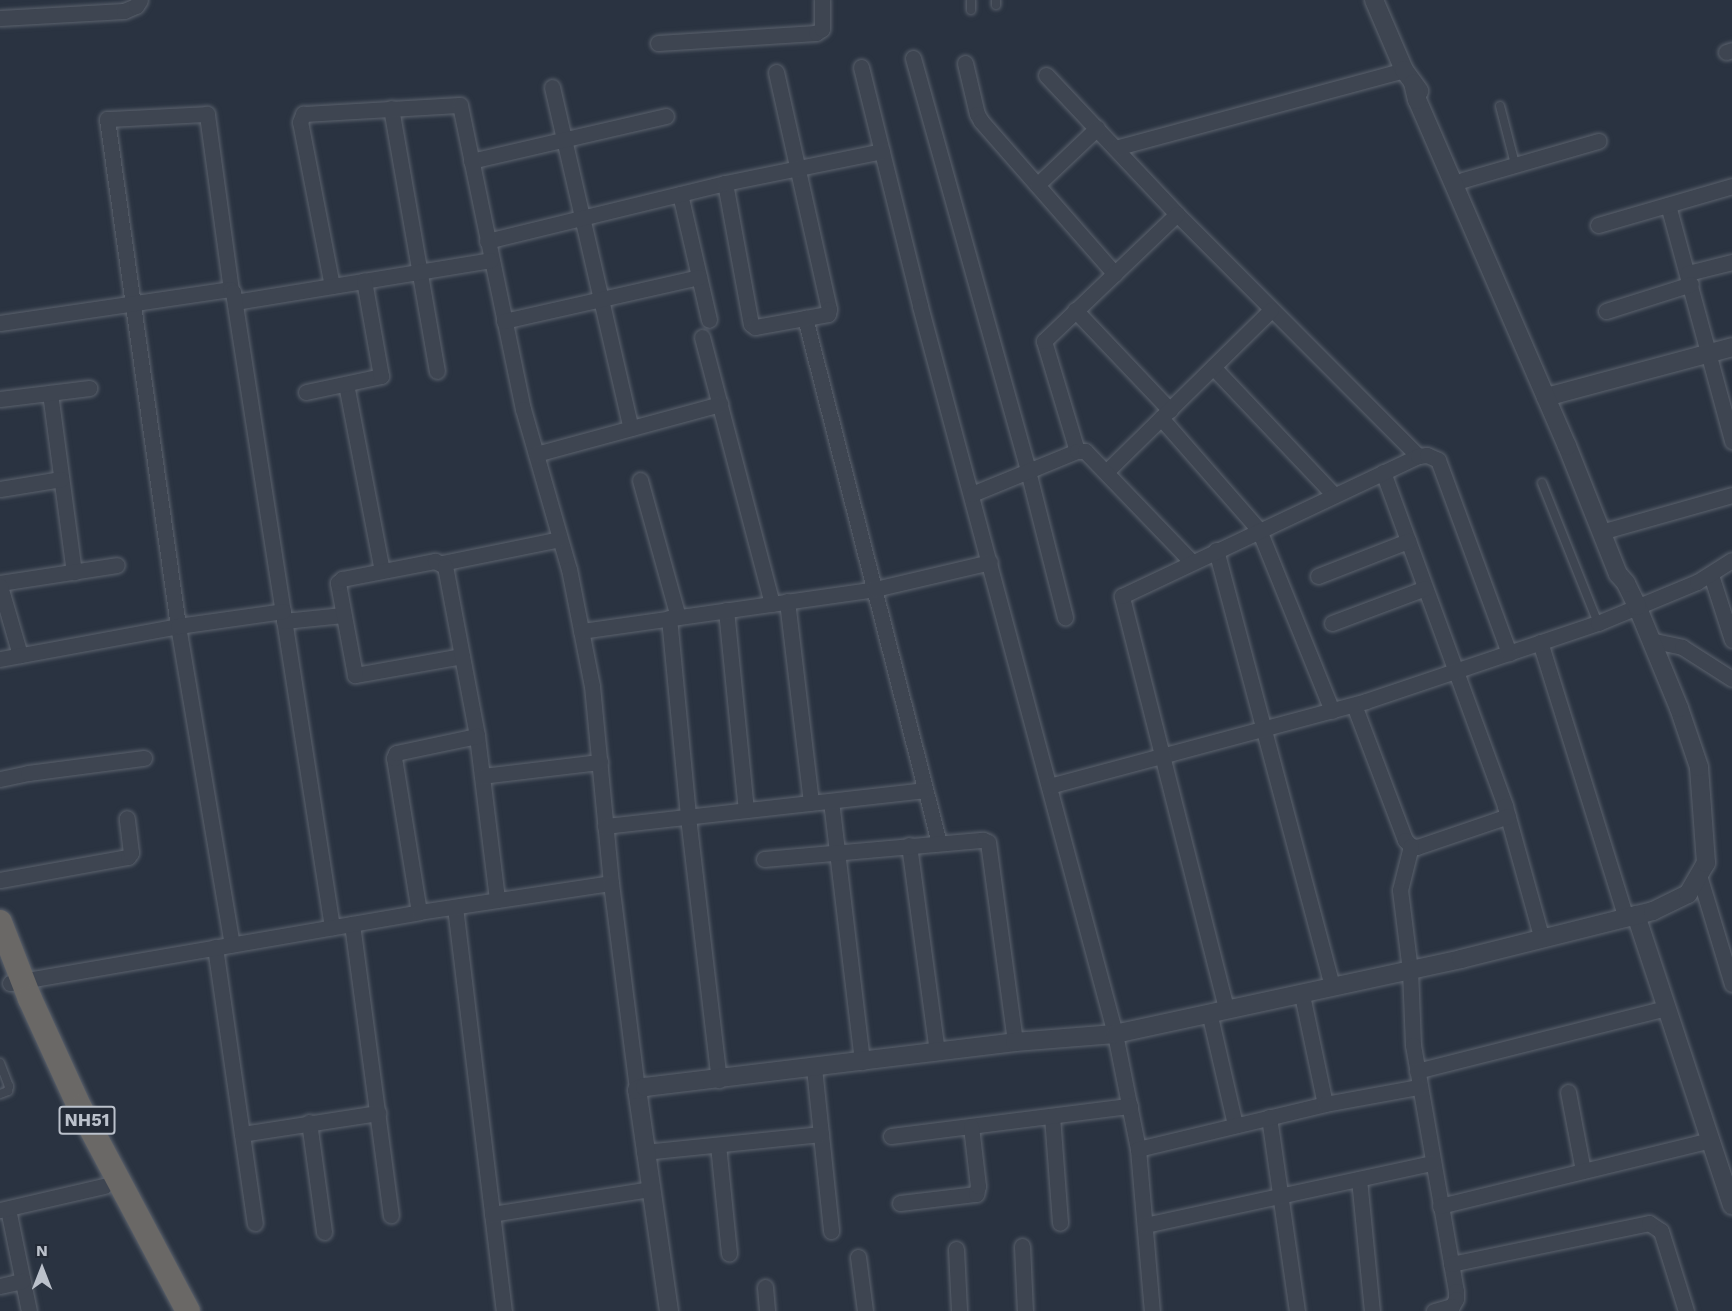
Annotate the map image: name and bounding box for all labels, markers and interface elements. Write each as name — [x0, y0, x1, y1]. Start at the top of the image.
road number: NH51 — [58, 1105, 116, 1135]
north arrow — [12, 1239, 72, 1299]
text: N — [36, 1241, 48, 1260]

